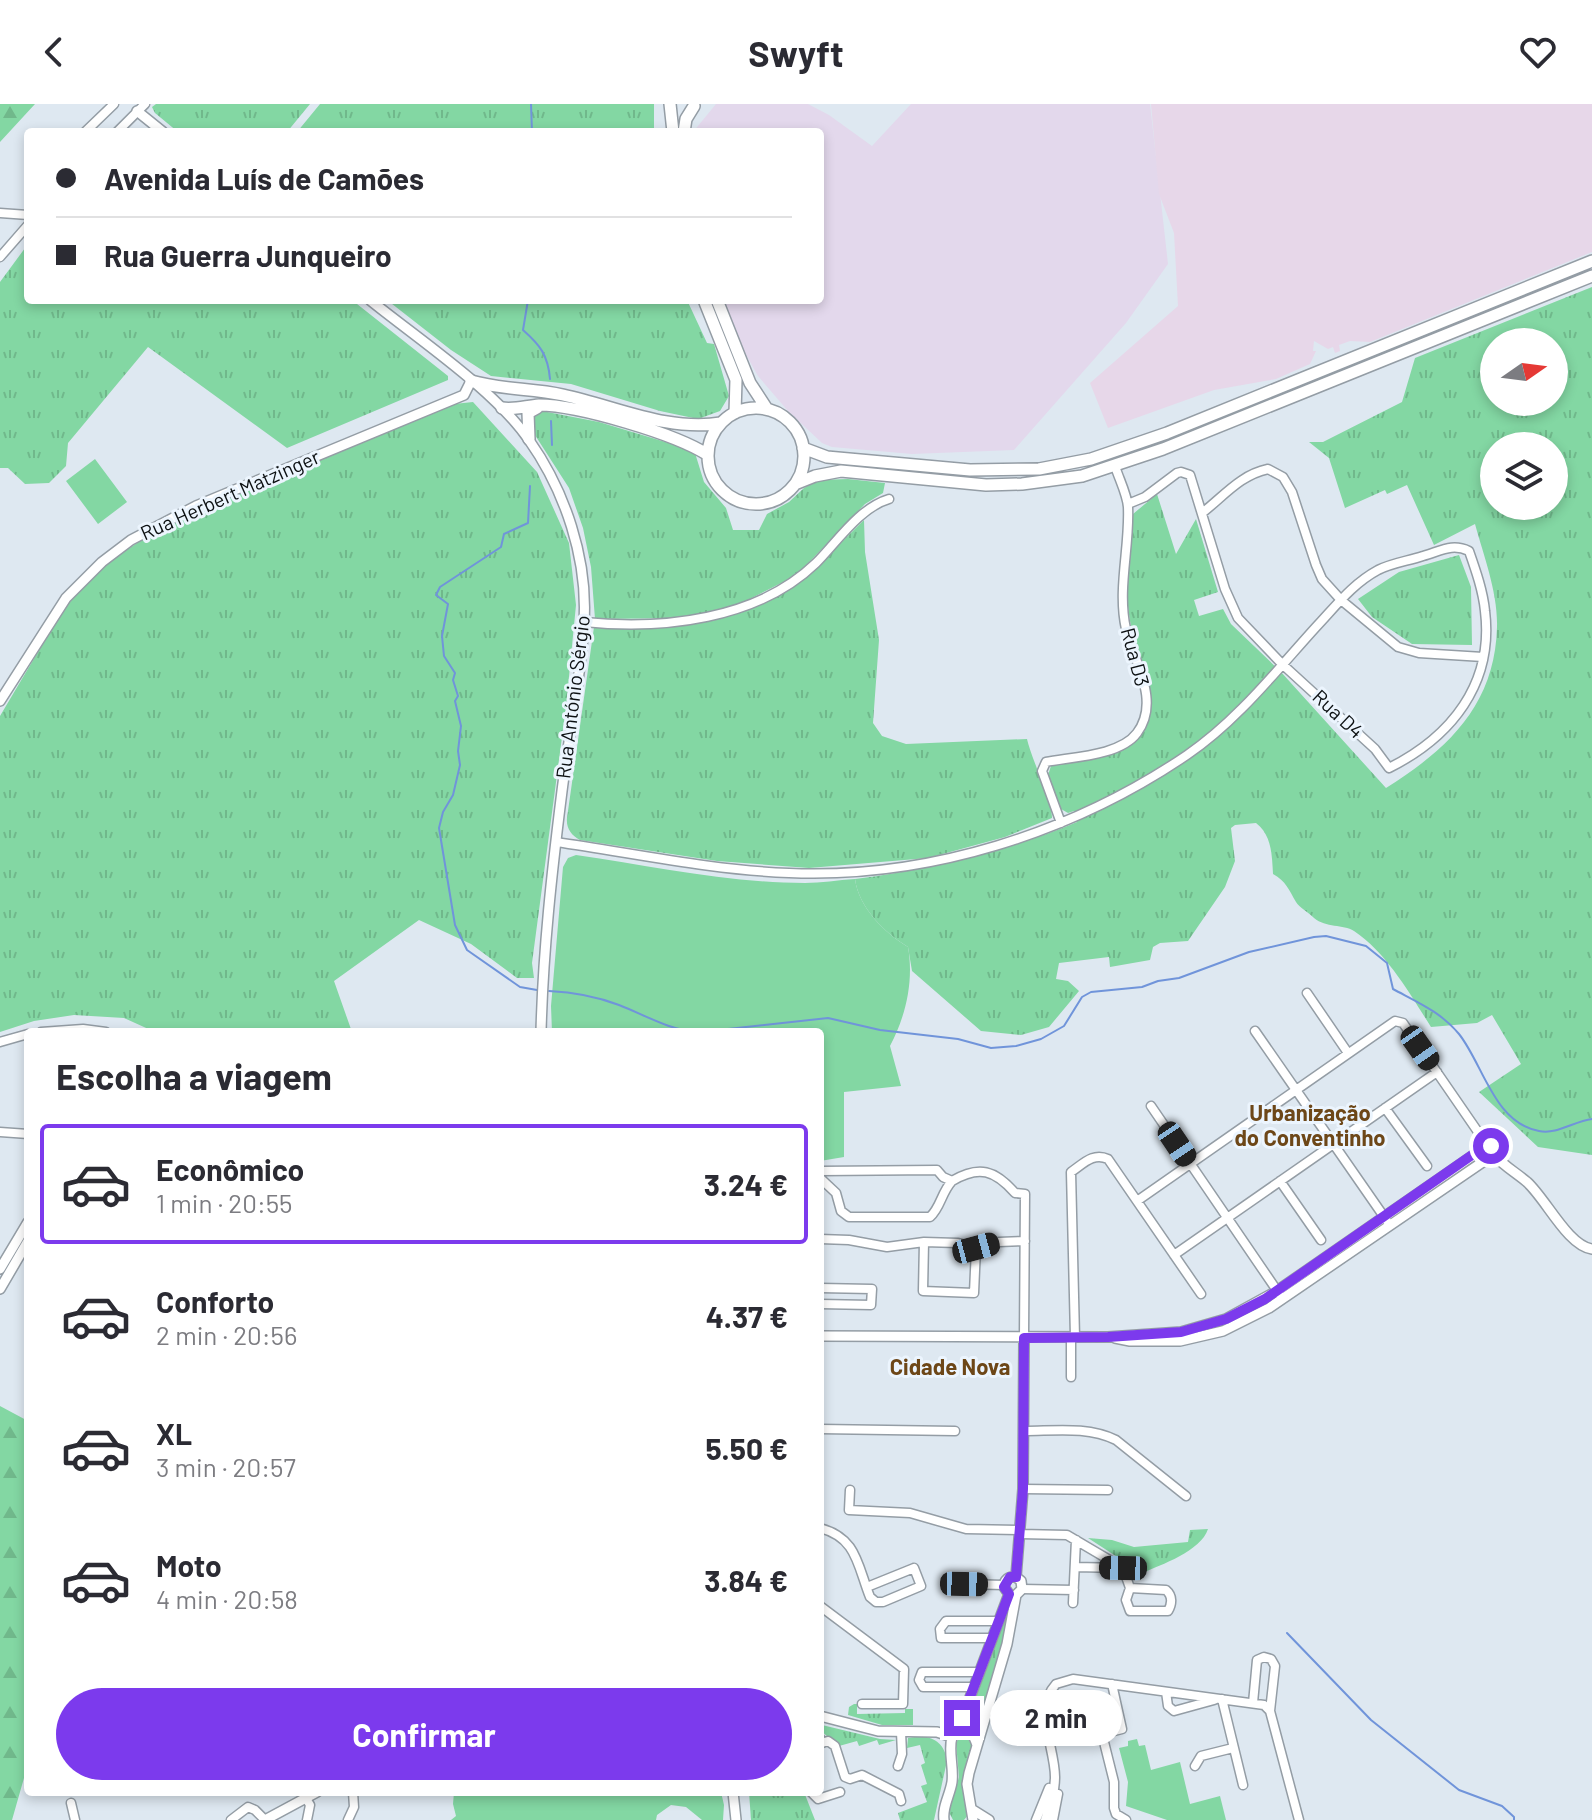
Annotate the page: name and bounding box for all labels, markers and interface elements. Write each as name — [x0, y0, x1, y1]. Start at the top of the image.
icon: back — [32, 30, 76, 74]
icon: heart — [1516, 30, 1560, 74]
text: Swyft — [748, 31, 844, 74]
text: Avenida Luís de Camões — [104, 160, 424, 196]
text: Rua Guerra Junqueiro — [104, 237, 392, 273]
north arrow — [1480, 328, 1568, 416]
map controls — [1480, 328, 1568, 520]
button: layers — [1480, 432, 1568, 520]
street label: Rua Herbert Matzinger — [136, 444, 323, 544]
street label: Rua António Sérgio — [550, 614, 594, 780]
street label: Rua D3 — [1117, 625, 1155, 689]
street label: Rua D4 — [1308, 684, 1369, 743]
car — [1396, 1021, 1444, 1075]
text: Escolha a viagem — [56, 1054, 332, 1097]
district label: Urbanização do Conventinho — [1234, 1099, 1386, 1150]
car — [1154, 1117, 1200, 1171]
route start — [1473, 1128, 1509, 1164]
icon: car — [60, 1148, 132, 1220]
text: Econômico — [156, 1151, 304, 1187]
text: 3.24 € — [704, 1166, 788, 1202]
text: 1 min · 20:55 — [156, 1187, 292, 1218]
car — [950, 1230, 1002, 1266]
icon: car — [60, 1280, 132, 1352]
text: Conforto — [156, 1283, 274, 1319]
text: 4.37 € — [706, 1298, 788, 1334]
text: 2 min · 20:56 — [156, 1319, 297, 1350]
district label: Cidade Nova — [890, 1353, 1010, 1379]
icon: car — [60, 1412, 132, 1484]
text: XL — [156, 1415, 192, 1451]
text: 5.50 € — [705, 1430, 788, 1466]
text: 3 min · 20:57 — [156, 1451, 296, 1482]
icon: car — [60, 1544, 132, 1616]
text: Moto — [156, 1547, 222, 1583]
car — [1099, 1556, 1147, 1580]
text: 3.84 € — [704, 1562, 788, 1598]
car — [940, 1572, 988, 1596]
text: 4 min · 20:58 — [156, 1583, 298, 1614]
button: Confirmar — [56, 1688, 792, 1780]
callout: 2 min — [990, 1690, 1122, 1746]
route end — [944, 1700, 980, 1736]
text: 2 min — [1025, 1702, 1087, 1733]

